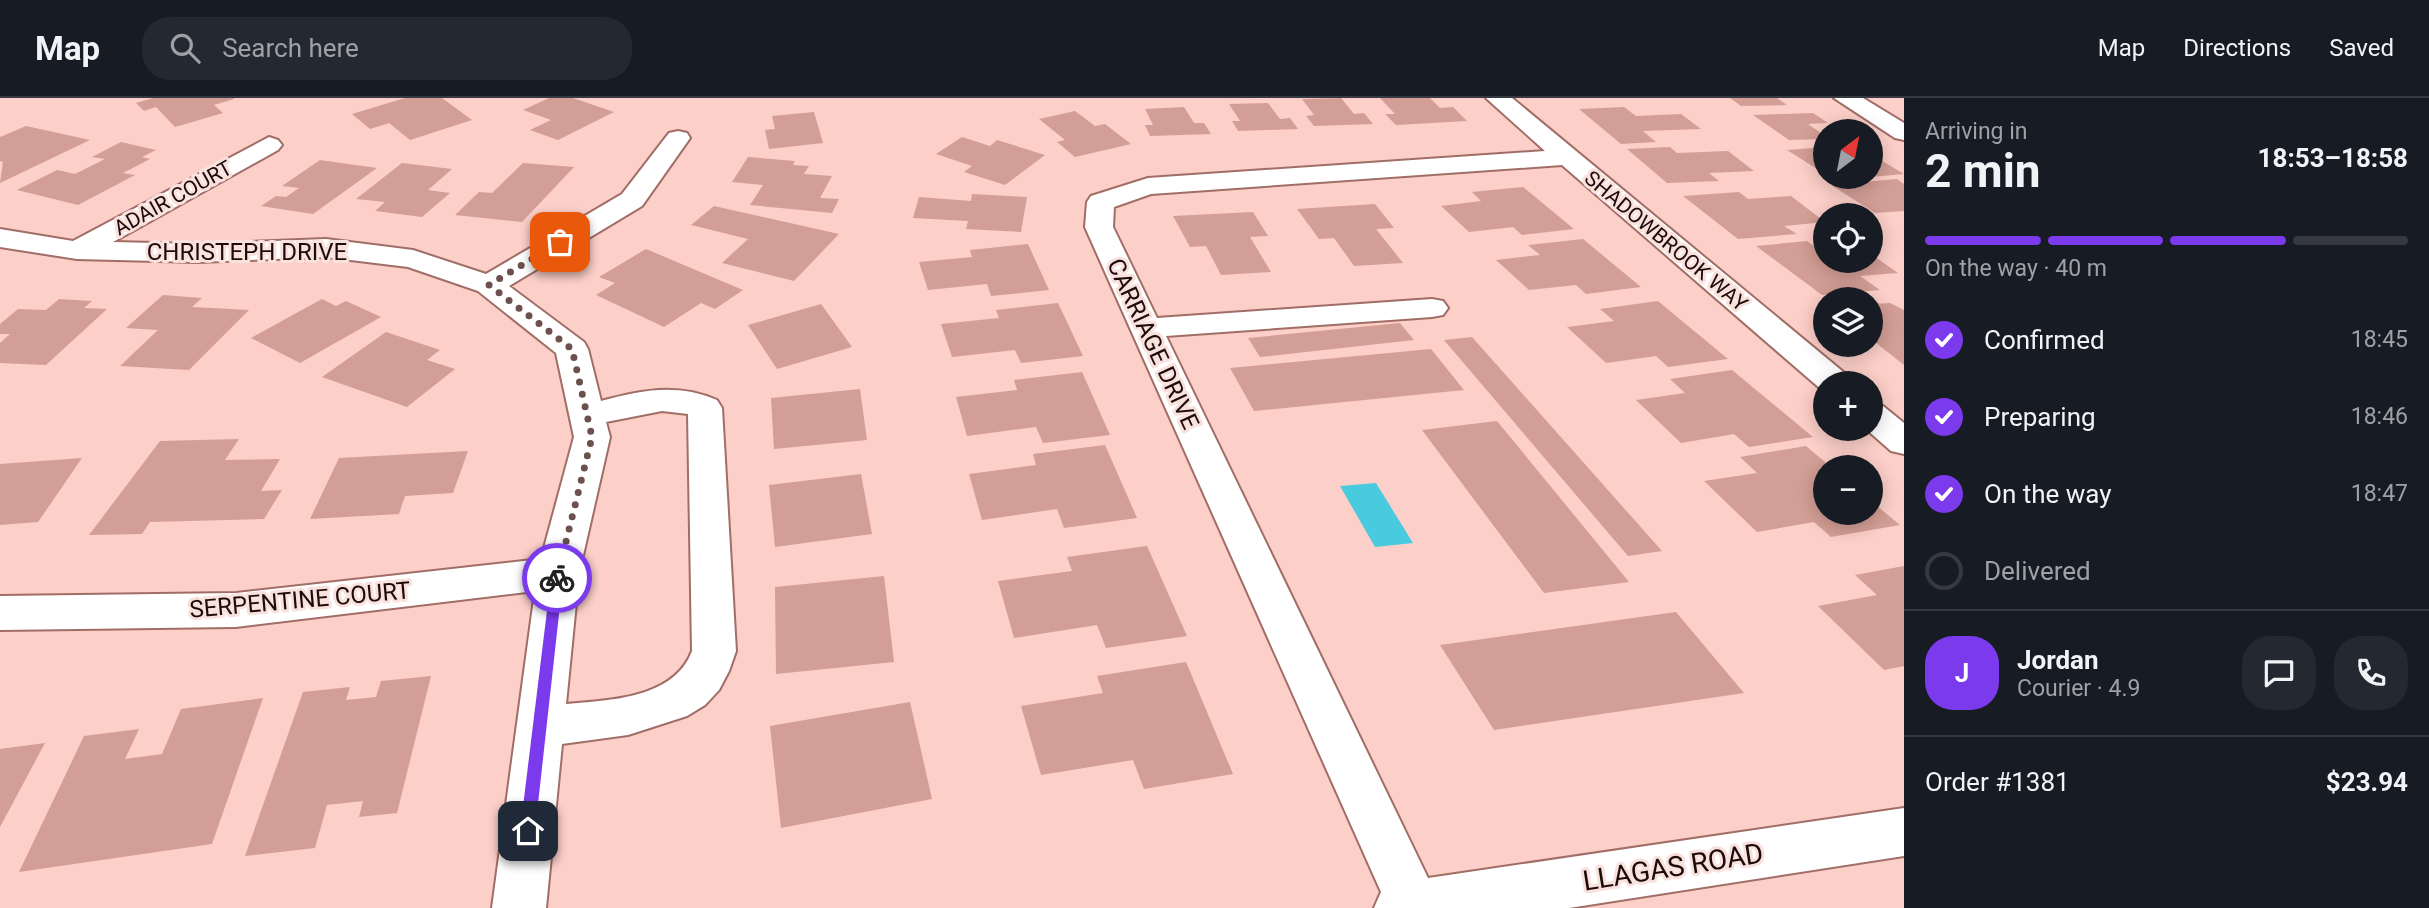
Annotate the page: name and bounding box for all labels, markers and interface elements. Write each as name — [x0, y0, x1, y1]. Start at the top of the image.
search box — [142, 17, 632, 80]
text: Map — [35, 29, 100, 68]
icon: search — [166, 29, 204, 67]
text: Search here — [222, 33, 359, 63]
text: Map — [2098, 34, 2145, 62]
text: Directions — [2183, 34, 2291, 62]
text: Saved — [2329, 34, 2394, 62]
text: Arriving in — [1925, 118, 2028, 145]
north arrow — [1813, 119, 1883, 189]
map controls — [1813, 119, 1883, 525]
text: 18:53–18:58 — [2258, 143, 2408, 173]
text: 2 min — [1925, 144, 2041, 198]
street label: ADAIR COURT — [110, 155, 237, 240]
street label: SHADOWBROOK WAY — [1580, 166, 1753, 316]
button: locate — [1813, 203, 1883, 273]
pin — [530, 212, 590, 272]
icon: bag — [541, 223, 579, 261]
street label: CHRISTEPH DRIVE — [147, 238, 347, 266]
street label: CARRIAGE DRIVE — [1101, 254, 1205, 434]
text: On the way · 40 m — [1925, 255, 2107, 282]
button: layers — [1813, 287, 1883, 357]
icon: check — [1925, 321, 1963, 359]
text: Confirmed — [1984, 325, 2105, 355]
text: 18:45 — [2351, 326, 2408, 353]
button: + — [1813, 371, 1883, 441]
icon: check — [1925, 398, 1963, 436]
text: Preparing — [1984, 402, 2096, 432]
text: 18:46 — [2351, 403, 2408, 430]
button: − — [1813, 455, 1883, 525]
icon: check — [1925, 475, 1963, 513]
text: On the way — [1984, 479, 2112, 509]
text: 18:47 — [2351, 480, 2408, 507]
courier — [522, 543, 592, 613]
text: Delivered — [1984, 556, 2091, 586]
icon: bike — [538, 559, 576, 597]
street label: SERPENTINE COURT — [188, 576, 412, 624]
button: chat — [2242, 636, 2316, 710]
button: phone — [2334, 636, 2408, 710]
text: Jordan — [2017, 645, 2099, 675]
text: J — [1955, 658, 1969, 688]
text: Courier · 4.9 — [2017, 675, 2140, 702]
text: Order #1381 — [1925, 767, 2070, 797]
text: $23.94 — [2326, 767, 2408, 797]
pin — [498, 801, 558, 861]
icon: home — [509, 812, 547, 850]
street label: LLAGAS ROAD — [1580, 836, 1766, 898]

